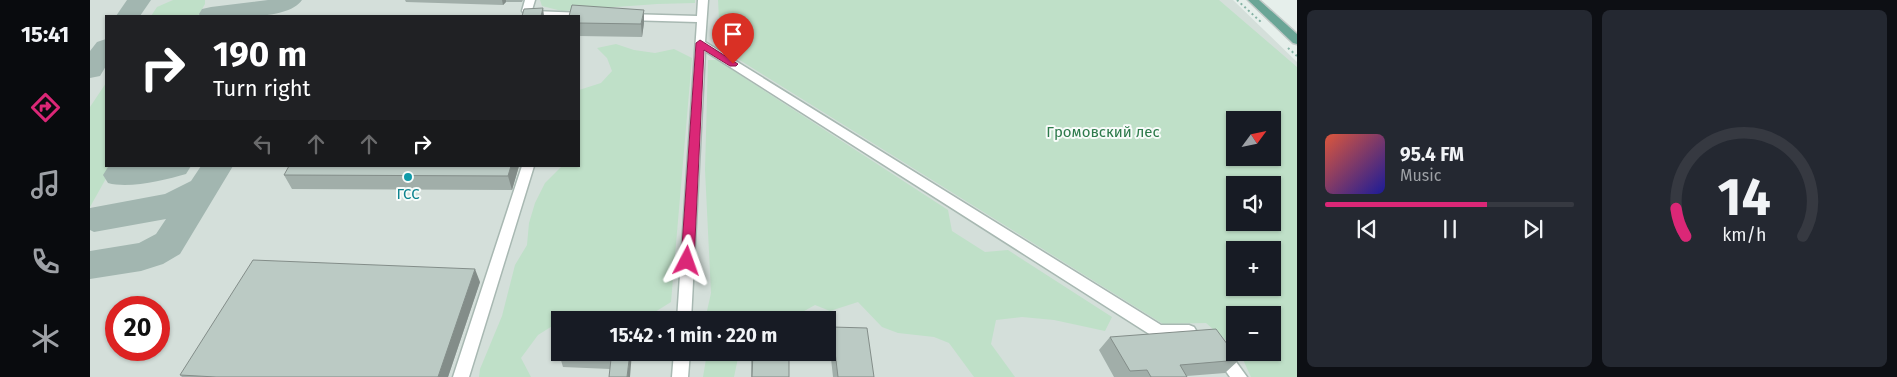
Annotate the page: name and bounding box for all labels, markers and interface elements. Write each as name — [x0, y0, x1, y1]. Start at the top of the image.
pin — [712, 13, 754, 64]
icon: arrive — [719, 20, 747, 48]
text: 15:41 — [21, 21, 69, 48]
text: 190 m — [213, 33, 307, 75]
icon: right — [130, 35, 195, 100]
text: Turn right — [213, 75, 310, 102]
icon: directions — [28, 90, 63, 125]
north arrow — [1226, 111, 1281, 166]
map controls — [1226, 111, 1281, 361]
park label: Громовский лес — [1046, 123, 1160, 141]
icon: left — [249, 130, 277, 158]
icon: ahead — [302, 130, 330, 158]
icon: ahead — [355, 130, 383, 158]
icon: right — [408, 130, 436, 158]
text: 95.4 FM — [1400, 143, 1464, 166]
text: Music — [1400, 166, 1441, 185]
text: 14 — [1718, 166, 1771, 229]
icon: music — [28, 167, 63, 202]
marker: ГСС — [402, 171, 414, 183]
button: sound — [1226, 176, 1281, 231]
place label: ГСС — [396, 185, 420, 203]
icon: previous — [1353, 215, 1381, 243]
icon: pause — [1436, 215, 1464, 243]
icon: next — [1519, 215, 1547, 243]
text: km/h — [1722, 224, 1767, 246]
position arrow — [660, 234, 712, 286]
button: + — [1226, 241, 1281, 296]
icon: phone — [28, 244, 63, 279]
speed limit sign: 20 — [105, 296, 170, 361]
button: − — [1226, 306, 1281, 361]
icon: climate — [28, 321, 63, 356]
text: 15:42 · 1 min · 220 m — [610, 324, 777, 347]

